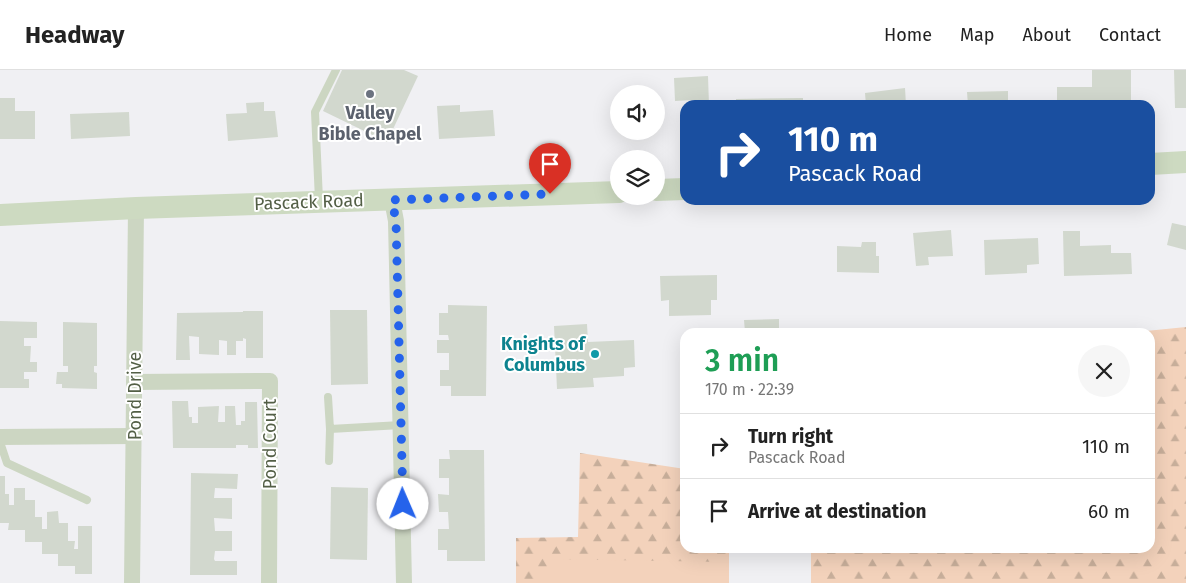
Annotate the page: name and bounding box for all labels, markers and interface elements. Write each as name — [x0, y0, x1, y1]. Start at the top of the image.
text: Headway — [25, 21, 124, 49]
text: Home — [884, 24, 932, 46]
text: Map — [960, 24, 994, 46]
text: About — [1022, 24, 1071, 46]
text: Contact — [1099, 24, 1161, 46]
map controls — [610, 85, 665, 205]
button: sound — [610, 85, 665, 140]
marker: Valley Bible Chapel — [364, 88, 376, 100]
place label: Valley Bible Chapel — [319, 102, 422, 145]
text: 110 m — [788, 118, 878, 160]
icon: right — [705, 120, 770, 185]
pin — [529, 143, 571, 194]
icon: arrive — [536, 150, 564, 178]
button: layers — [610, 150, 665, 205]
text: Pascack Road — [788, 160, 922, 187]
street label: Pascack Road — [254, 189, 364, 215]
place label: Knights of Columbus — [501, 333, 587, 376]
text: 3 min — [705, 343, 779, 379]
button: close — [1078, 345, 1130, 397]
marker: Knights of Columbus — [589, 348, 601, 360]
street label: Pond Drive — [124, 352, 146, 440]
text: 170 m · 22:39 — [705, 380, 794, 399]
street label: Pond Court — [259, 398, 281, 489]
text: Turn right — [748, 425, 833, 448]
icon: right — [705, 432, 733, 460]
text: 110 m — [1082, 435, 1130, 458]
text: Pascack Road — [748, 448, 846, 467]
position arrow — [376, 477, 428, 529]
icon: arrive — [705, 497, 733, 525]
text: Arrive at destination — [748, 500, 927, 523]
text: 60 m — [1088, 500, 1130, 523]

